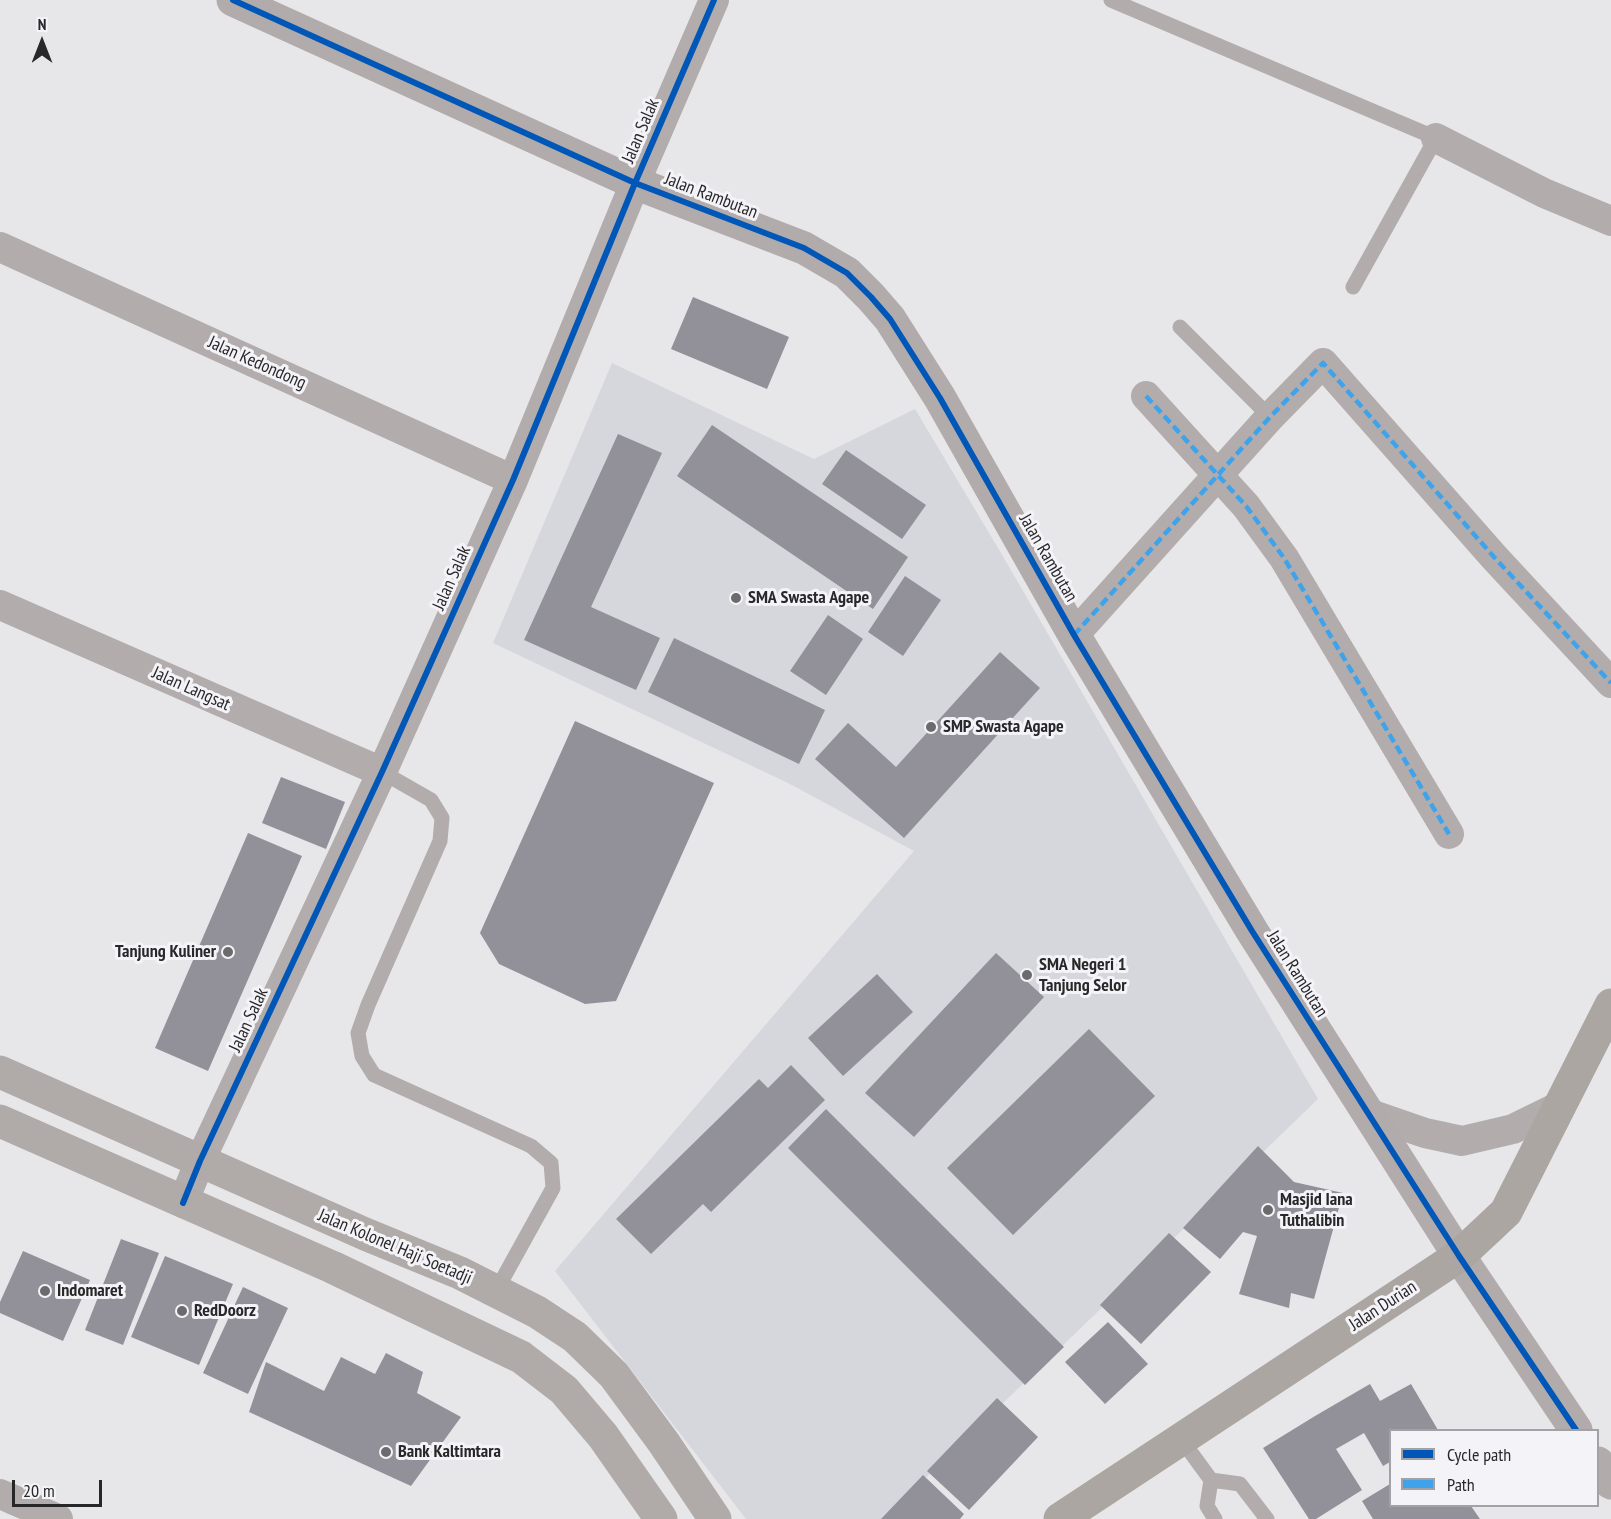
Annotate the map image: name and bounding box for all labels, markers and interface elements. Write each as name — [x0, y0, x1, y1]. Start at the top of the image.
north arrow — [12, 12, 72, 72]
text: N — [38, 14, 46, 34]
street label: Jalan Salak — [618, 96, 664, 166]
street label: Jalan Rambutan — [661, 168, 761, 224]
street label: Jalan Kedondong — [205, 332, 309, 394]
street label: Jalan Rambutan — [1014, 510, 1082, 606]
street label: Jalan Salak — [428, 543, 476, 613]
place label: SMA Swasta Agape — [748, 587, 869, 609]
marker: SMA Swasta Agape — [729, 591, 743, 605]
street label: Jalan Langsat — [149, 662, 233, 716]
place label: SMP Swasta Agape — [943, 716, 1064, 738]
marker: SMP Swasta Agape — [924, 720, 938, 734]
street label: Jalan Rambutan — [1262, 927, 1332, 1021]
place label: Tanjung Kuliner — [115, 941, 216, 963]
marker: Tanjung Kuliner — [221, 945, 235, 959]
place label: SMA Negeri 1 Tanjung Selor — [1039, 954, 1127, 996]
marker: SMA Negeri 1 Tanjung Selor — [1020, 968, 1034, 982]
street label: Jalan Salak — [225, 985, 273, 1055]
place label: Masjid Iana Tuthalibin — [1280, 1189, 1353, 1232]
marker: Masjid Iana Tuthalibin — [1261, 1203, 1275, 1217]
street label: Jalan Kolonel Haji Soetadji — [315, 1205, 475, 1289]
street label: Jalan Durian — [1345, 1276, 1421, 1336]
place label: Indomaret — [57, 1280, 123, 1302]
marker: Indomaret — [38, 1284, 52, 1298]
place label: RedDoorz — [194, 1300, 256, 1322]
marker: RedDoorz — [175, 1304, 189, 1318]
legend — [1389, 1429, 1599, 1507]
place label: Bank Kaltimtara — [398, 1441, 501, 1463]
text: Cycle path — [1447, 1443, 1511, 1466]
marker: Bank Kaltimtara — [379, 1445, 393, 1459]
scale bar — [15, 1468, 105, 1506]
text: Path — [1447, 1473, 1475, 1496]
text: 20 m — [23, 1479, 55, 1502]

